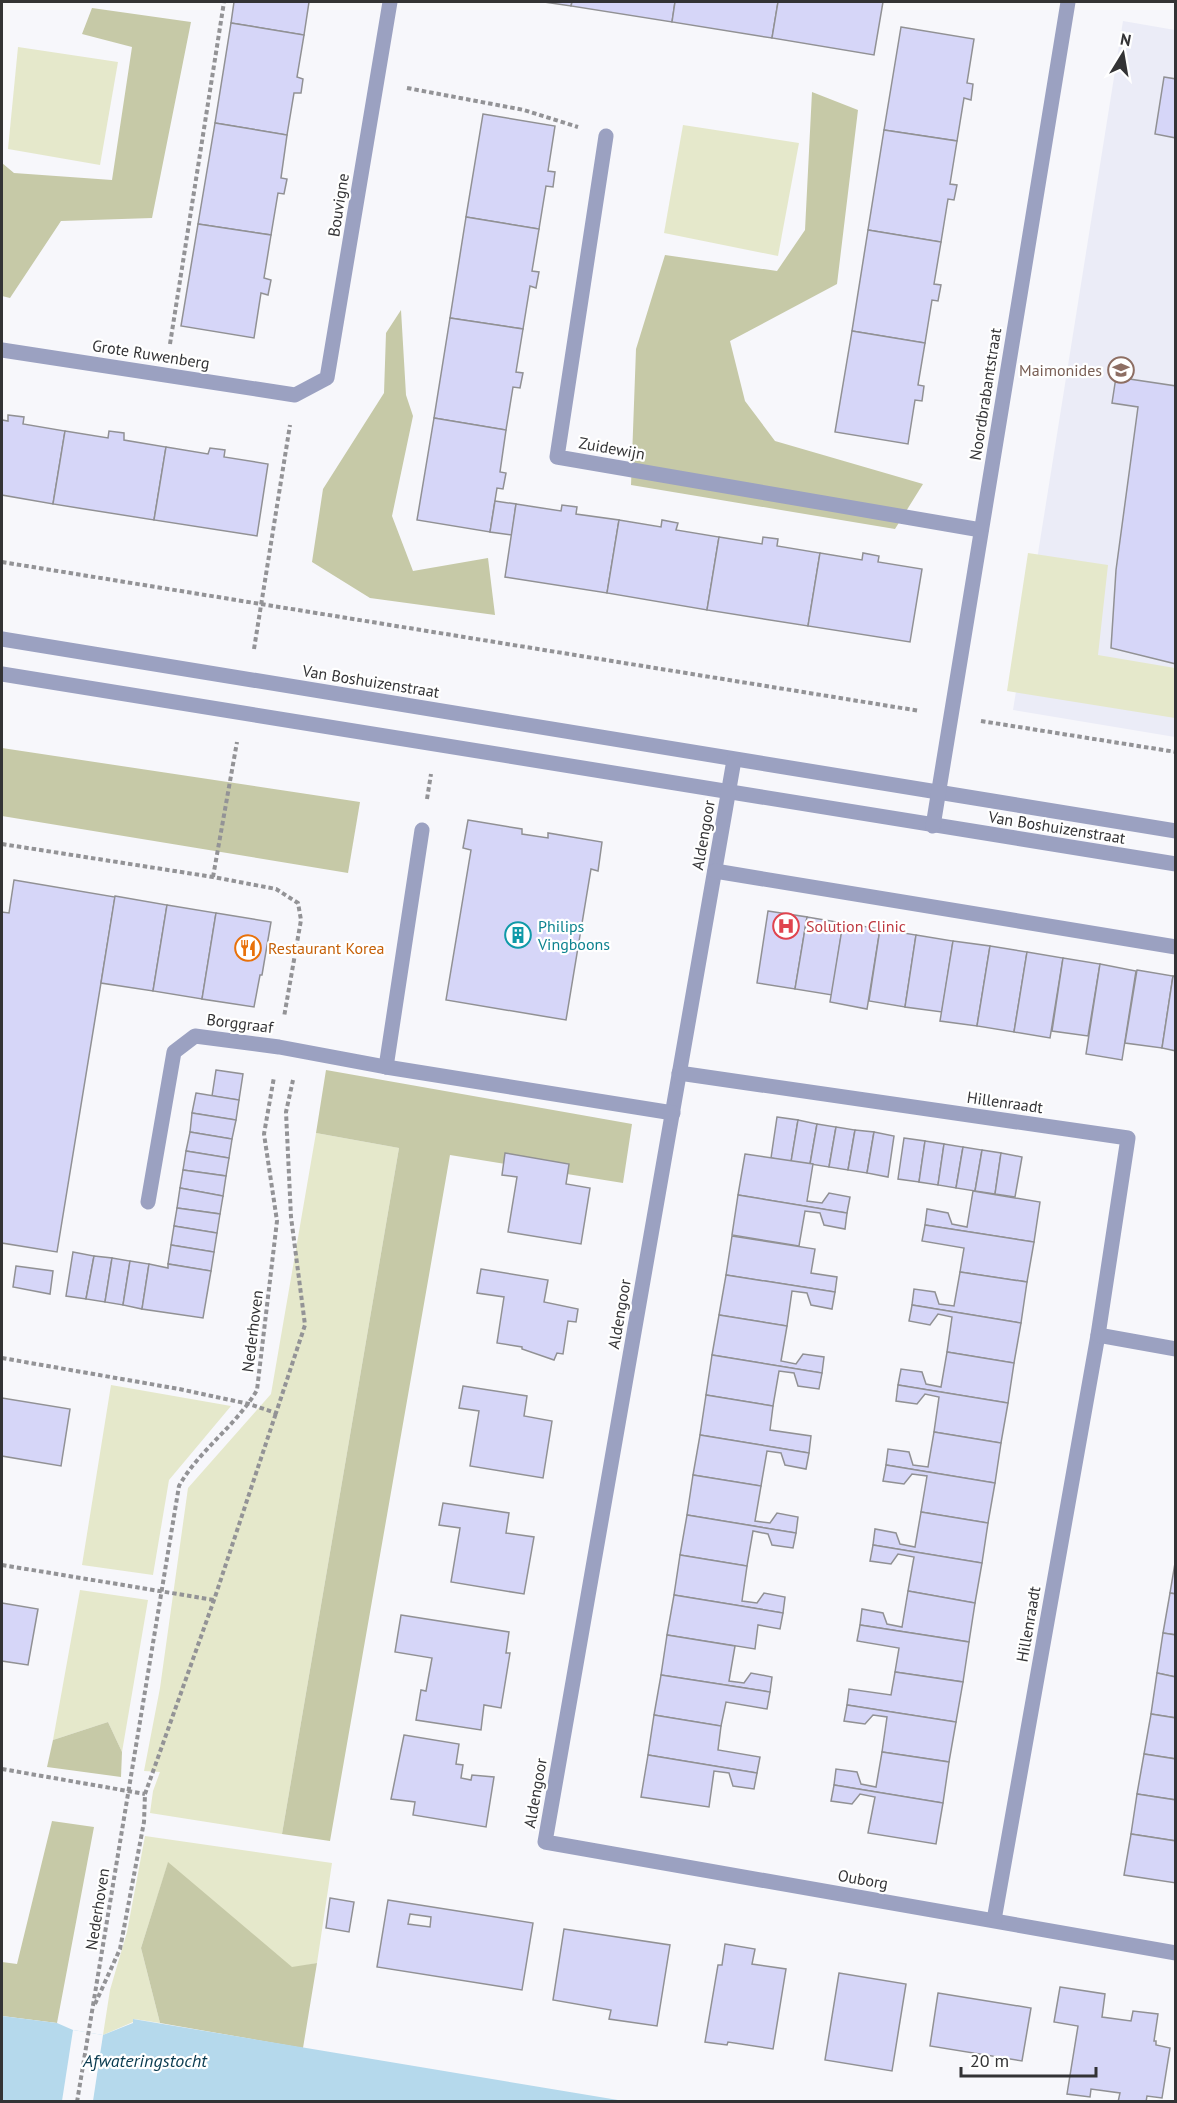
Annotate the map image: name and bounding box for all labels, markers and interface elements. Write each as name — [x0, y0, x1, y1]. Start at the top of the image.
north arrow — [1093, 24, 1153, 84]
text: N — [1119, 28, 1133, 50]
street label: Bouvigne — [323, 172, 353, 238]
street label: Noordbrabantstraat — [965, 326, 1005, 462]
street label: Grote Ruwenberg — [91, 335, 211, 373]
school or university icon: Maimonides — [1106, 355, 1136, 385]
place label: Maimonides — [1019, 360, 1102, 380]
street label: Zuidewijn — [577, 432, 647, 464]
street label: Van Boshuizenstraat — [300, 660, 441, 702]
street label: Aldengoor — [687, 798, 719, 872]
street label: Van Boshuizenstraat — [986, 806, 1127, 848]
hospital icon: Solution Clinic — [771, 911, 801, 941]
place label: Philips Vingboons — [537, 916, 610, 954]
place label: Solution Clinic — [806, 916, 906, 936]
building icon: Philips Vingboons — [503, 920, 533, 950]
restaurant icon: Restaurant Korea — [233, 933, 263, 963]
place label: Restaurant Korea — [268, 938, 385, 958]
street label: Borggraaf — [206, 1009, 275, 1037]
street label: Hillenraadt — [966, 1087, 1045, 1117]
street label: Aldengoor — [603, 1277, 635, 1351]
street label: Nederhoven — [237, 1289, 267, 1373]
street label: Hillenraadt — [1012, 1584, 1045, 1663]
street label: Aldengoor — [519, 1756, 551, 1830]
street label: Ouborg — [836, 1865, 890, 1893]
street label: Nederhoven — [81, 1867, 113, 1951]
scale bar — [961, 2040, 1096, 2078]
water label: Afwateringstocht — [82, 2049, 208, 2072]
text: 20 m — [970, 2049, 1009, 2072]

